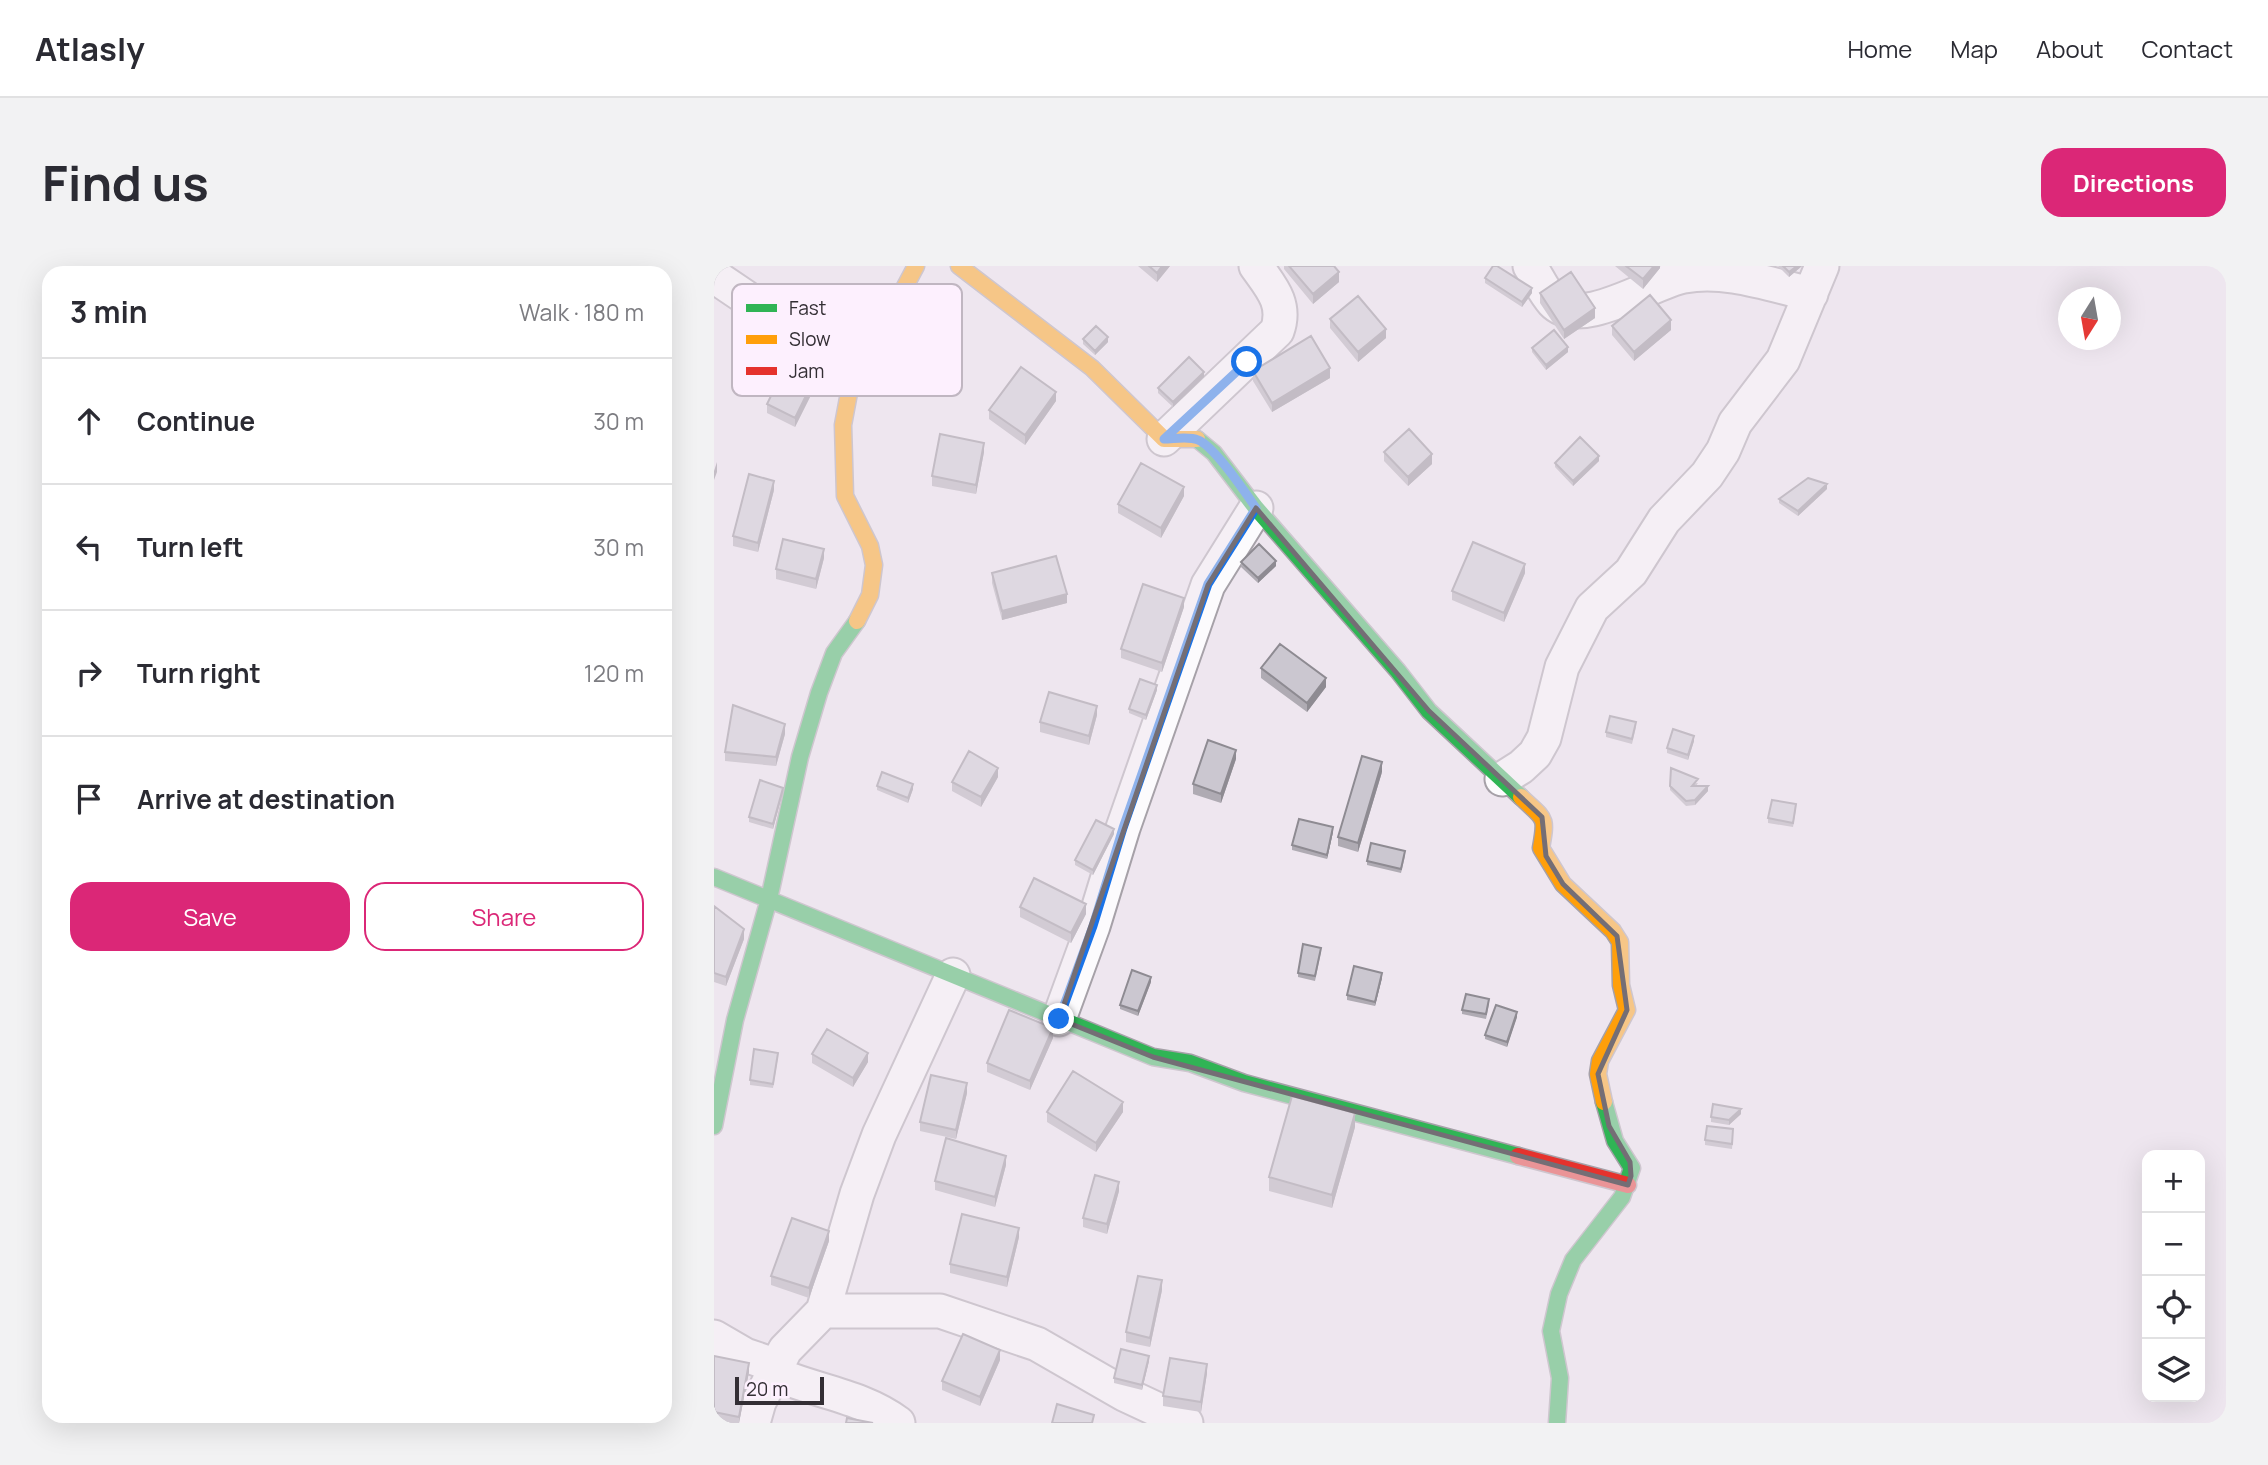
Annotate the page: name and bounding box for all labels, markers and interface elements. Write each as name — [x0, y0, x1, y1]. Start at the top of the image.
text: Atlasly — [35, 26, 145, 71]
text: Home — [1847, 32, 1912, 65]
text: Map — [1950, 32, 1998, 65]
text: About — [2036, 32, 2104, 65]
text: Contact — [2142, 32, 2233, 65]
button: Directions — [2041, 148, 2226, 217]
text: Find us — [42, 149, 209, 216]
legend — [732, 284, 962, 396]
north arrow — [2058, 287, 2121, 350]
text: 3 min — [70, 291, 148, 332]
text: Fast — [789, 295, 826, 321]
text: Walk · 180 m — [519, 296, 644, 328]
text: Slow — [789, 326, 831, 352]
route start — [1231, 346, 1262, 377]
text: Jam — [789, 358, 824, 384]
icon: ahead — [70, 402, 108, 440]
text: Continue — [137, 403, 255, 439]
text: 30 m — [593, 405, 644, 437]
icon: left — [70, 528, 108, 566]
text: Turn left — [137, 529, 244, 565]
text: 30 m — [593, 531, 644, 563]
icon: right — [70, 654, 108, 692]
text: Turn right — [137, 655, 261, 691]
text: 120 m — [584, 657, 644, 689]
icon: arrive — [70, 780, 108, 818]
text: Arrive at destination — [137, 781, 395, 817]
button: Save — [70, 882, 350, 951]
button: Share — [364, 882, 644, 951]
route end — [1043, 1003, 1074, 1034]
map controls — [2142, 1150, 2205, 1402]
button: + — [2142, 1150, 2205, 1213]
button: − — [2142, 1213, 2205, 1276]
button: locate — [2142, 1276, 2205, 1339]
button: layers — [2142, 1339, 2205, 1402]
scale bar — [735, 1374, 824, 1406]
text: 20 m — [746, 1376, 788, 1402]

